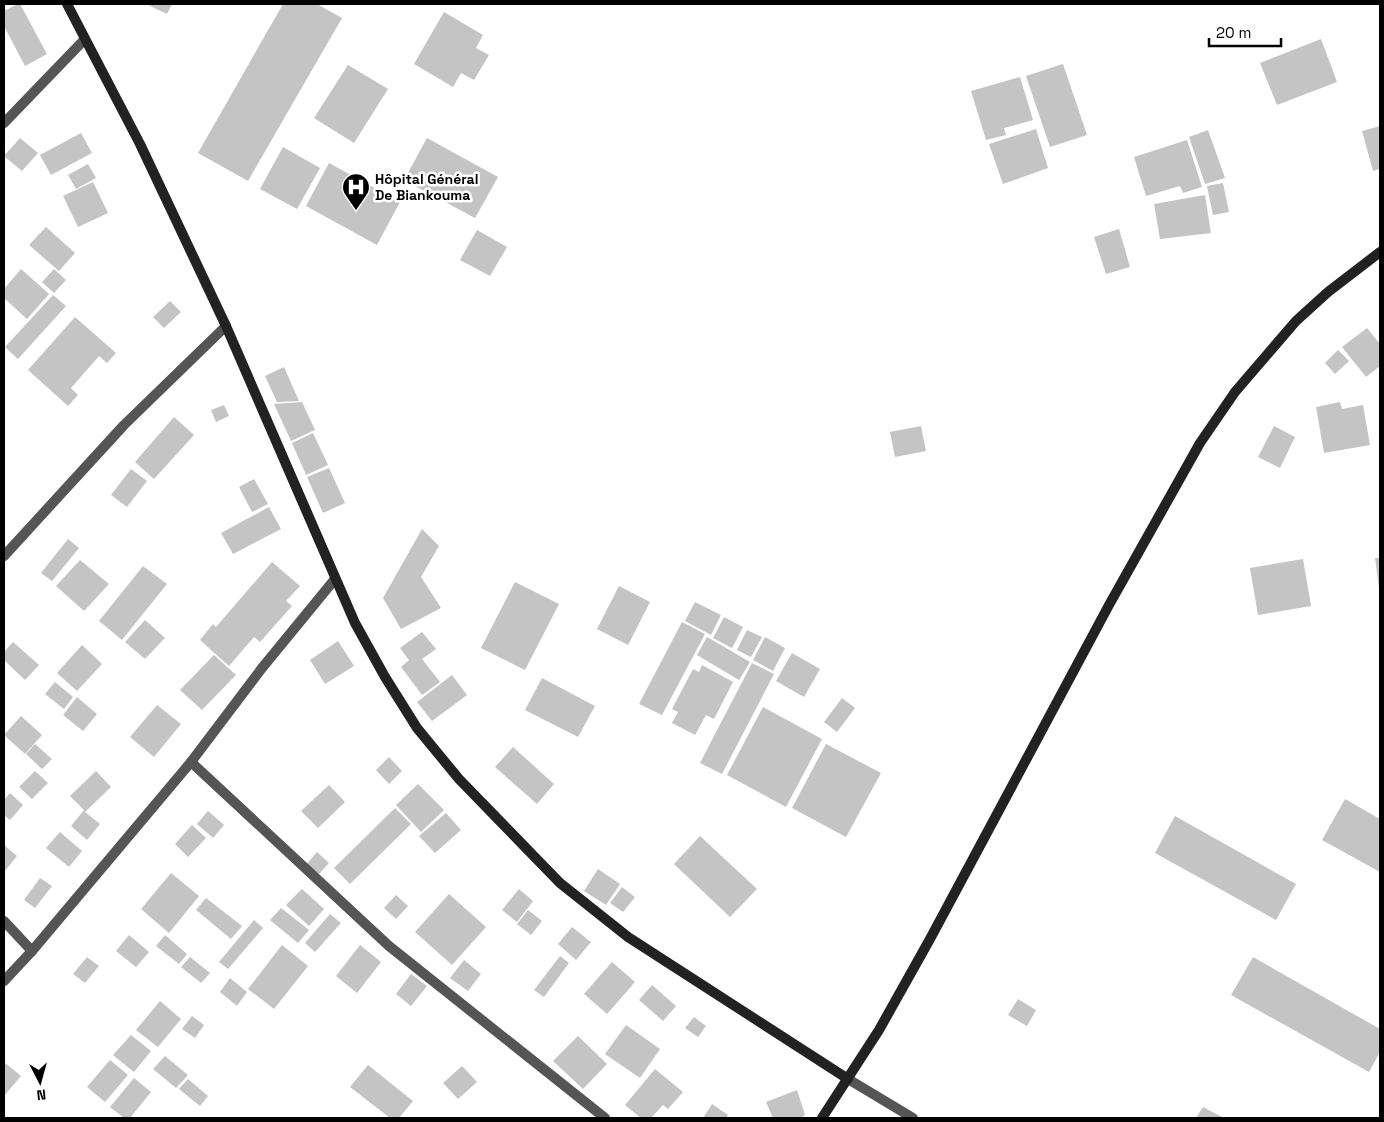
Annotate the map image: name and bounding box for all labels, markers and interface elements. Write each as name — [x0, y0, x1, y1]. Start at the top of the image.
scale bar — [1209, 15, 1282, 47]
text: 20 m — [1216, 23, 1251, 42]
place label: Hôpital Général De Biankouma — [375, 170, 478, 204]
hospital icon: Hôpital Général De Biankouma — [341, 172, 371, 211]
north arrow — [15, 1057, 65, 1107]
text: N — [36, 1085, 47, 1104]

